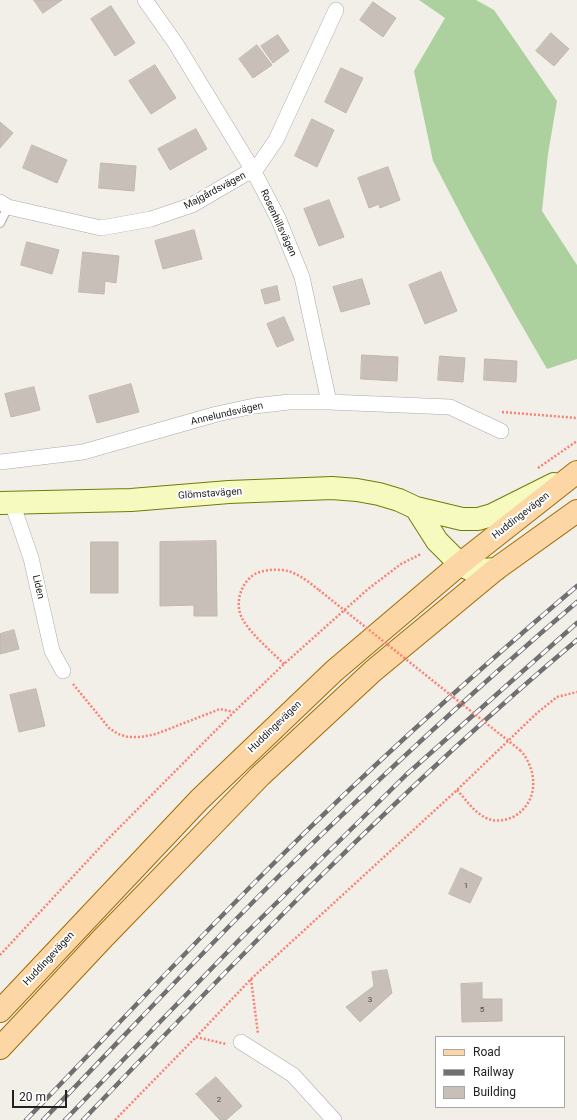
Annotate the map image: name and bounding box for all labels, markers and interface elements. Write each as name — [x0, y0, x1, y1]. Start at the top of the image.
street label: Majgårdsvägen — [182, 170, 248, 212]
street label: Rosenhillsvägen — [257, 188, 299, 258]
street label: Annelundsvägen — [190, 400, 264, 428]
street label: Glömstavägen — [178, 486, 242, 502]
street label: Huddingevägen — [490, 490, 552, 542]
street label: Liden — [29, 574, 47, 600]
street label: Huddingevägen — [246, 699, 304, 755]
house number: 1 — [464, 881, 468, 891]
street label: Huddingevägen — [21, 930, 77, 988]
house number: 3 — [368, 995, 372, 1005]
house number: 5 — [480, 1005, 484, 1015]
legend — [435, 1036, 565, 1108]
text: Road — [473, 1045, 501, 1059]
text: Railway — [473, 1065, 514, 1079]
scale bar — [14, 1082, 69, 1108]
text: Building — [473, 1085, 516, 1099]
text: 20 m — [19, 1090, 46, 1104]
house number: 2 — [217, 1095, 221, 1105]

